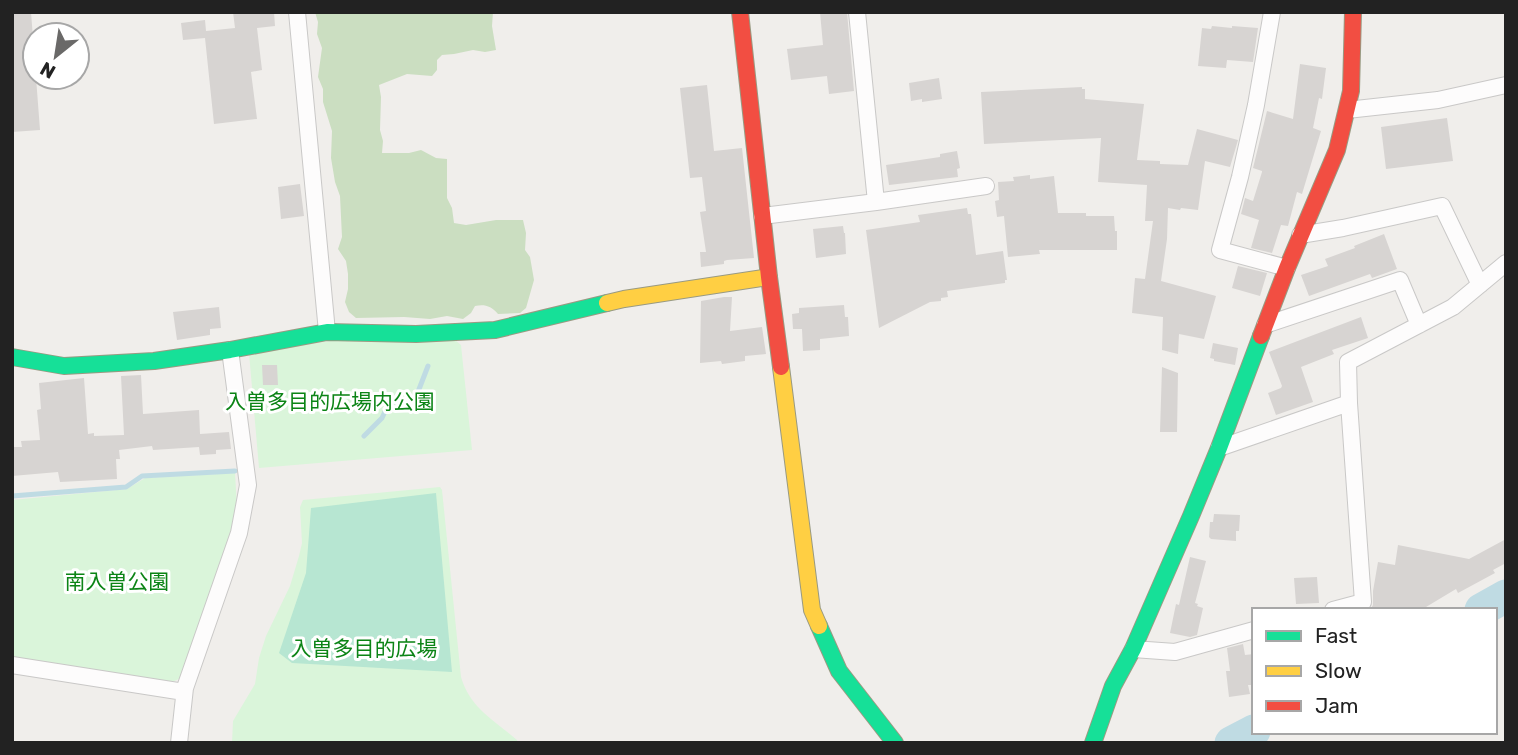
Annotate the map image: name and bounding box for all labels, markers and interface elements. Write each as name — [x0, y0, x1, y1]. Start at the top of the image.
north arrow — [21, 21, 91, 91]
text: N — [36, 57, 59, 84]
park label: 入曽多目的広場内公園 — [225, 389, 435, 414]
park label: 南入曽公園 — [65, 569, 170, 594]
legend — [1252, 608, 1497, 734]
text: Fast — [1315, 623, 1357, 648]
park label: 入曽多目的広場 — [291, 636, 438, 661]
text: Slow — [1315, 658, 1362, 683]
text: Jam — [1315, 693, 1359, 718]

